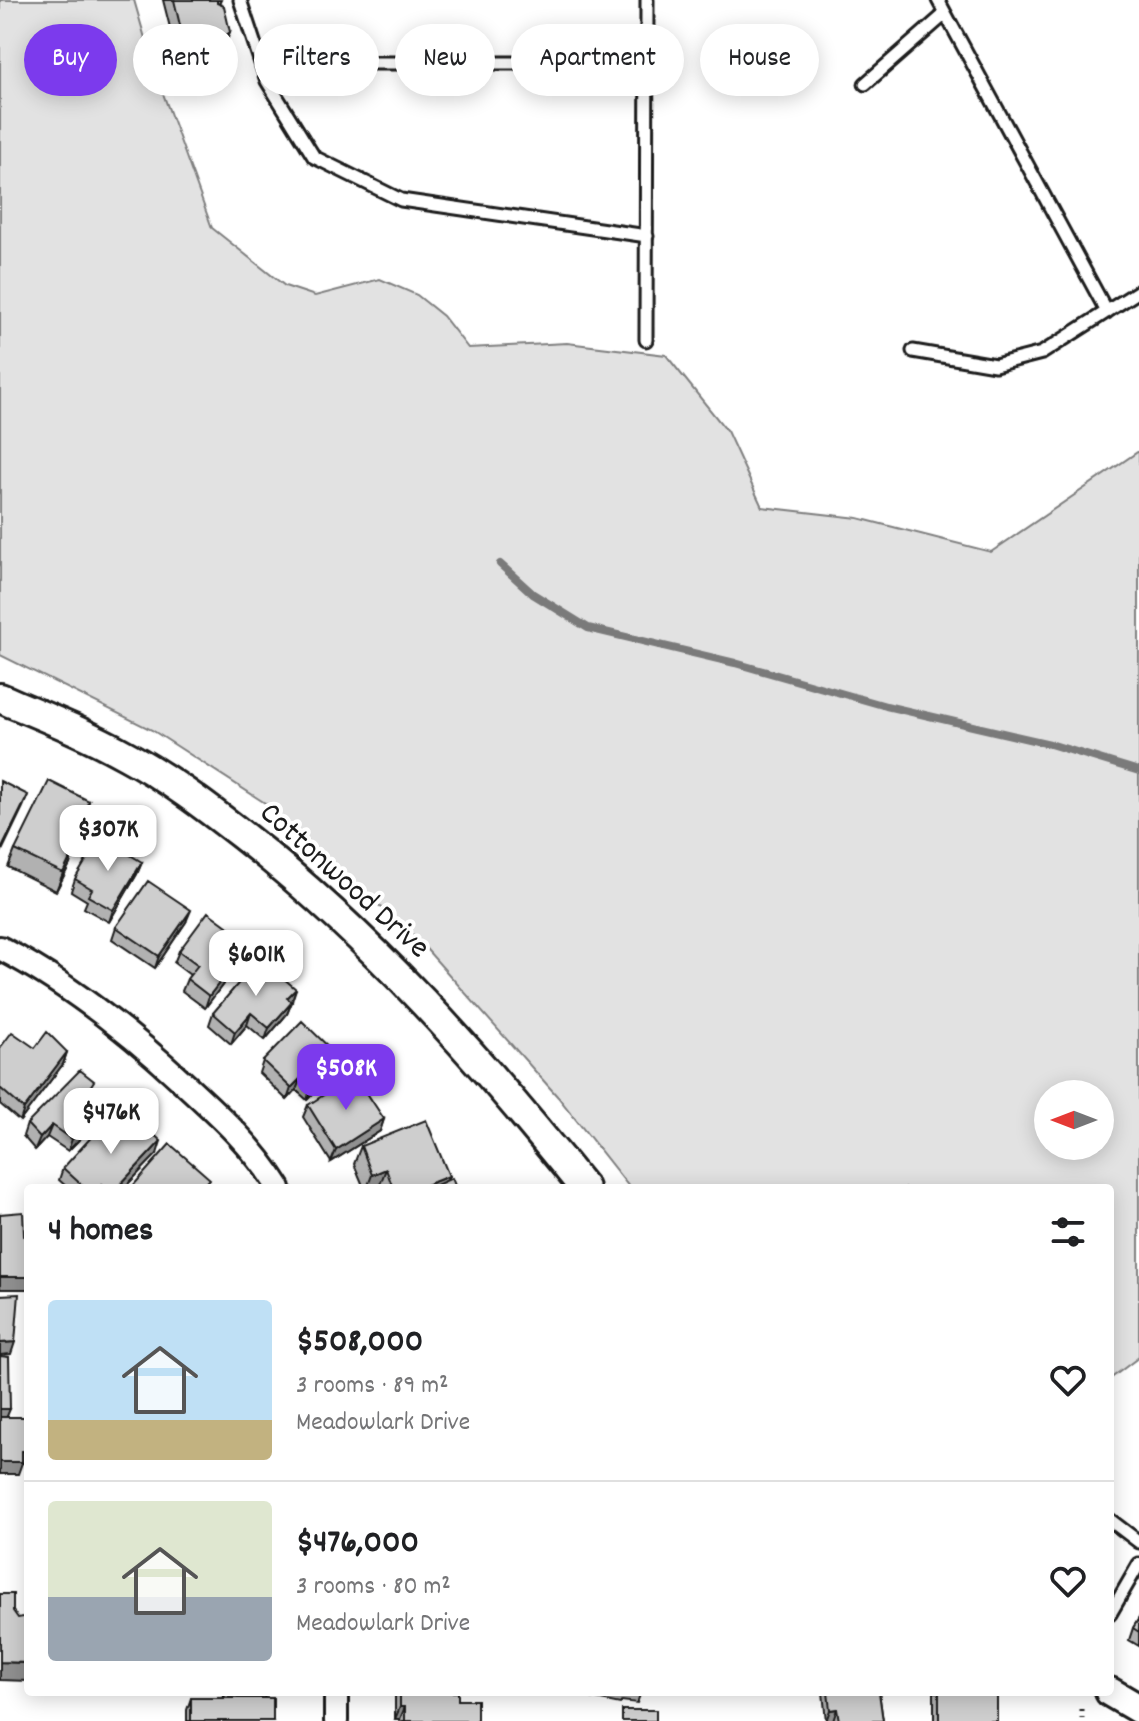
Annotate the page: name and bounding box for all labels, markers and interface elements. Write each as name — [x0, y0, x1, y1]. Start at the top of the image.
chip: Buy — [24, 24, 117, 96]
chip: Rent — [133, 24, 238, 96]
chip: Filters — [254, 24, 379, 96]
chip: New — [395, 24, 495, 96]
chip: Apartment — [511, 24, 684, 96]
chip: House — [700, 24, 819, 96]
street label: Cottonwood Drive — [247, 793, 439, 971]
pin: $307K — [52, 805, 164, 873]
text: $307K — [78, 812, 138, 849]
pin: $601K — [200, 930, 312, 998]
text: $601K — [227, 937, 285, 974]
pin: $508K — [290, 1044, 402, 1112]
text: $508K — [315, 1051, 377, 1088]
north arrow — [1034, 1080, 1114, 1160]
map controls — [1034, 1080, 1114, 1160]
pin: $476K — [55, 1088, 167, 1156]
text: $476K — [82, 1095, 140, 1132]
text: 4 homes — [48, 1208, 153, 1257]
icon: filters — [1046, 1210, 1090, 1254]
text: $508,000 — [296, 1319, 423, 1368]
icon: home — [112, 1332, 208, 1428]
icon: heart — [1046, 1358, 1090, 1402]
text: 3 rooms · 89 m² — [296, 1368, 449, 1405]
text: Meadowlark Drive — [296, 1405, 470, 1442]
text: $476,000 — [296, 1520, 419, 1569]
icon: home — [112, 1533, 208, 1629]
icon: heart — [1046, 1559, 1090, 1603]
text: 3 rooms · 80 m² — [296, 1569, 451, 1606]
text: Meadowlark Drive — [296, 1606, 470, 1643]

